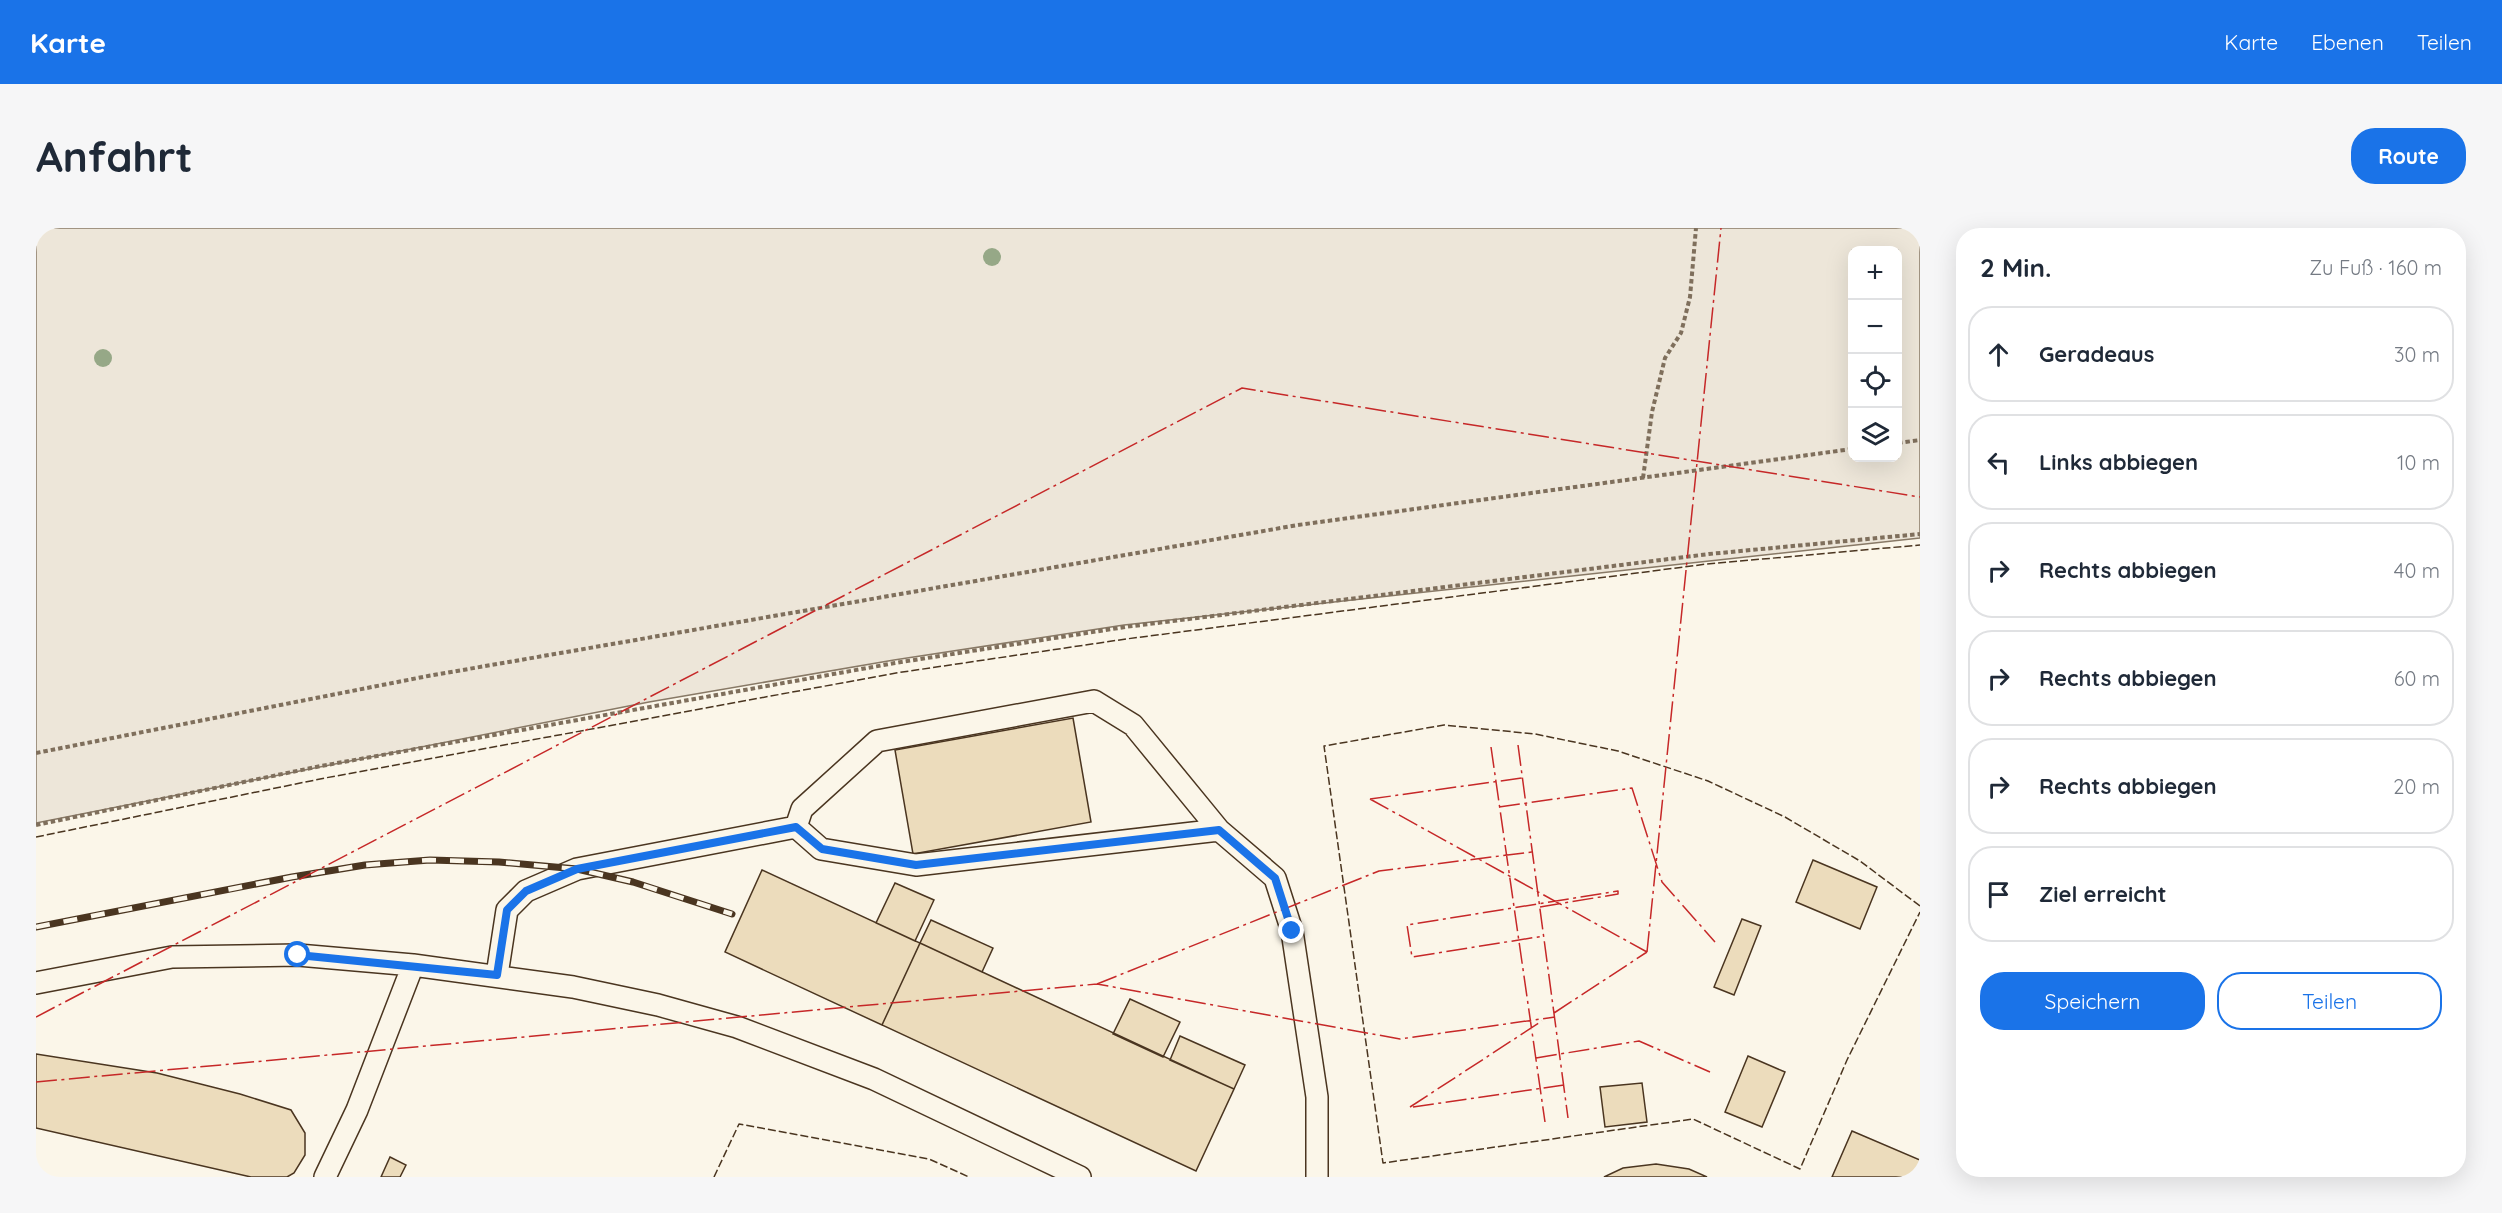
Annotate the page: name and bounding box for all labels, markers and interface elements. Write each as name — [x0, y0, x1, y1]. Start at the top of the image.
text: Karte — [30, 25, 106, 60]
text: Karte — [2224, 29, 2278, 55]
text: Ebenen — [2311, 29, 2384, 55]
text: Teilen — [2417, 29, 2472, 55]
button: Route — [2351, 128, 2466, 184]
text: Anfahrt — [36, 130, 193, 183]
map controls — [1848, 246, 1902, 462]
button: + — [1848, 246, 1902, 300]
text: 2 Min. — [1980, 251, 2051, 284]
text: Zu Fuß · 160 m — [2309, 255, 2442, 280]
button: − — [1848, 300, 1902, 354]
icon: ahead — [1982, 338, 2015, 371]
text: Geradeaus — [2039, 340, 2154, 368]
text: 30 m — [2394, 342, 2440, 367]
button: locate — [1848, 354, 1902, 408]
button: layers — [1848, 408, 1902, 462]
icon: left — [1982, 446, 2015, 479]
text: Links abbiegen — [2039, 448, 2198, 476]
text: 10 m — [2397, 450, 2440, 475]
icon: right — [1982, 554, 2015, 587]
text: Rechts abbiegen — [2039, 556, 2217, 584]
text: 40 m — [2394, 558, 2440, 583]
icon: right — [1982, 662, 2015, 695]
text: Rechts abbiegen — [2039, 664, 2217, 692]
text: 60 m — [2394, 666, 2440, 691]
icon: right — [1982, 770, 2015, 803]
text: Rechts abbiegen — [2039, 772, 2217, 800]
text: 20 m — [2393, 774, 2440, 799]
icon: arrive — [1982, 878, 2015, 911]
text: Ziel erreicht — [2039, 880, 2167, 908]
route end — [1278, 917, 1304, 943]
route start — [284, 941, 310, 967]
button: Speichern — [1980, 972, 2205, 1030]
button: Teilen — [2217, 972, 2442, 1030]

